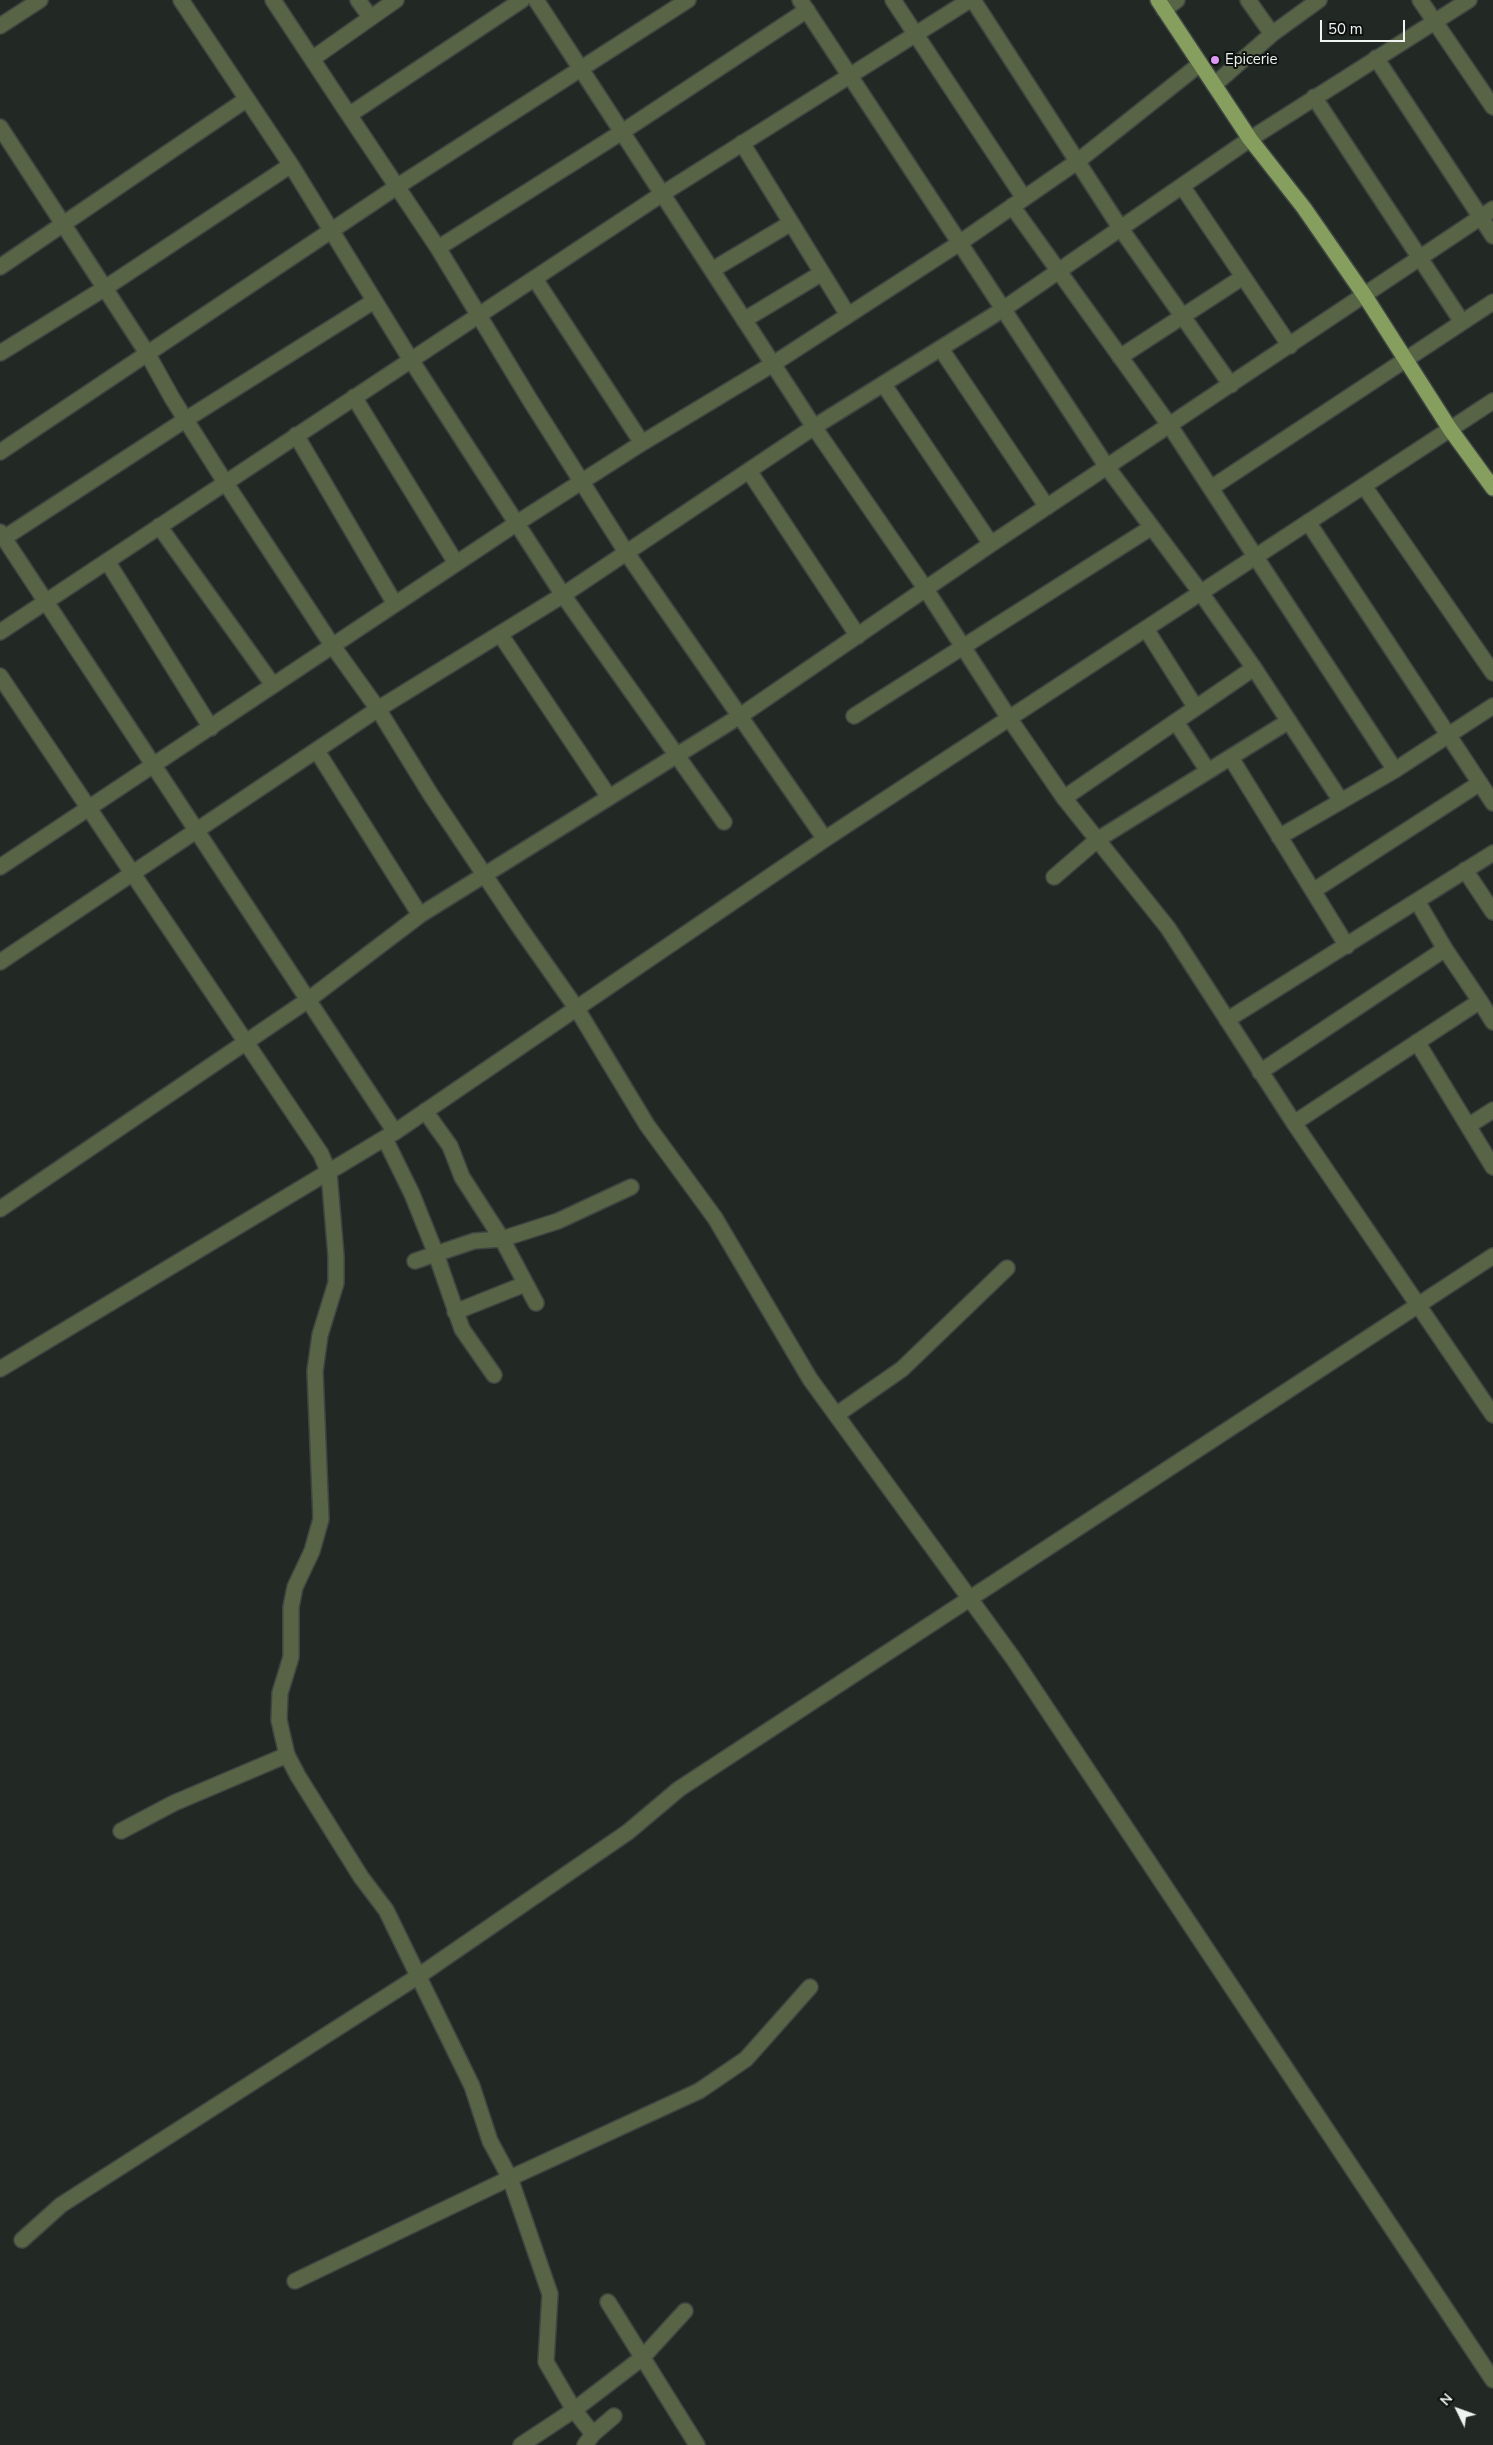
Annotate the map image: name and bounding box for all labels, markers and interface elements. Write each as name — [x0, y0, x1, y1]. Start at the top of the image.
scale bar — [1323, 10, 1408, 42]
text: 50 m — [1328, 19, 1363, 39]
place label: Epicerie — [1225, 51, 1278, 69]
marker: Epicerie — [1209, 54, 1221, 66]
north arrow — [1433, 2385, 1483, 2435]
text: N — [1436, 2389, 1457, 2410]

